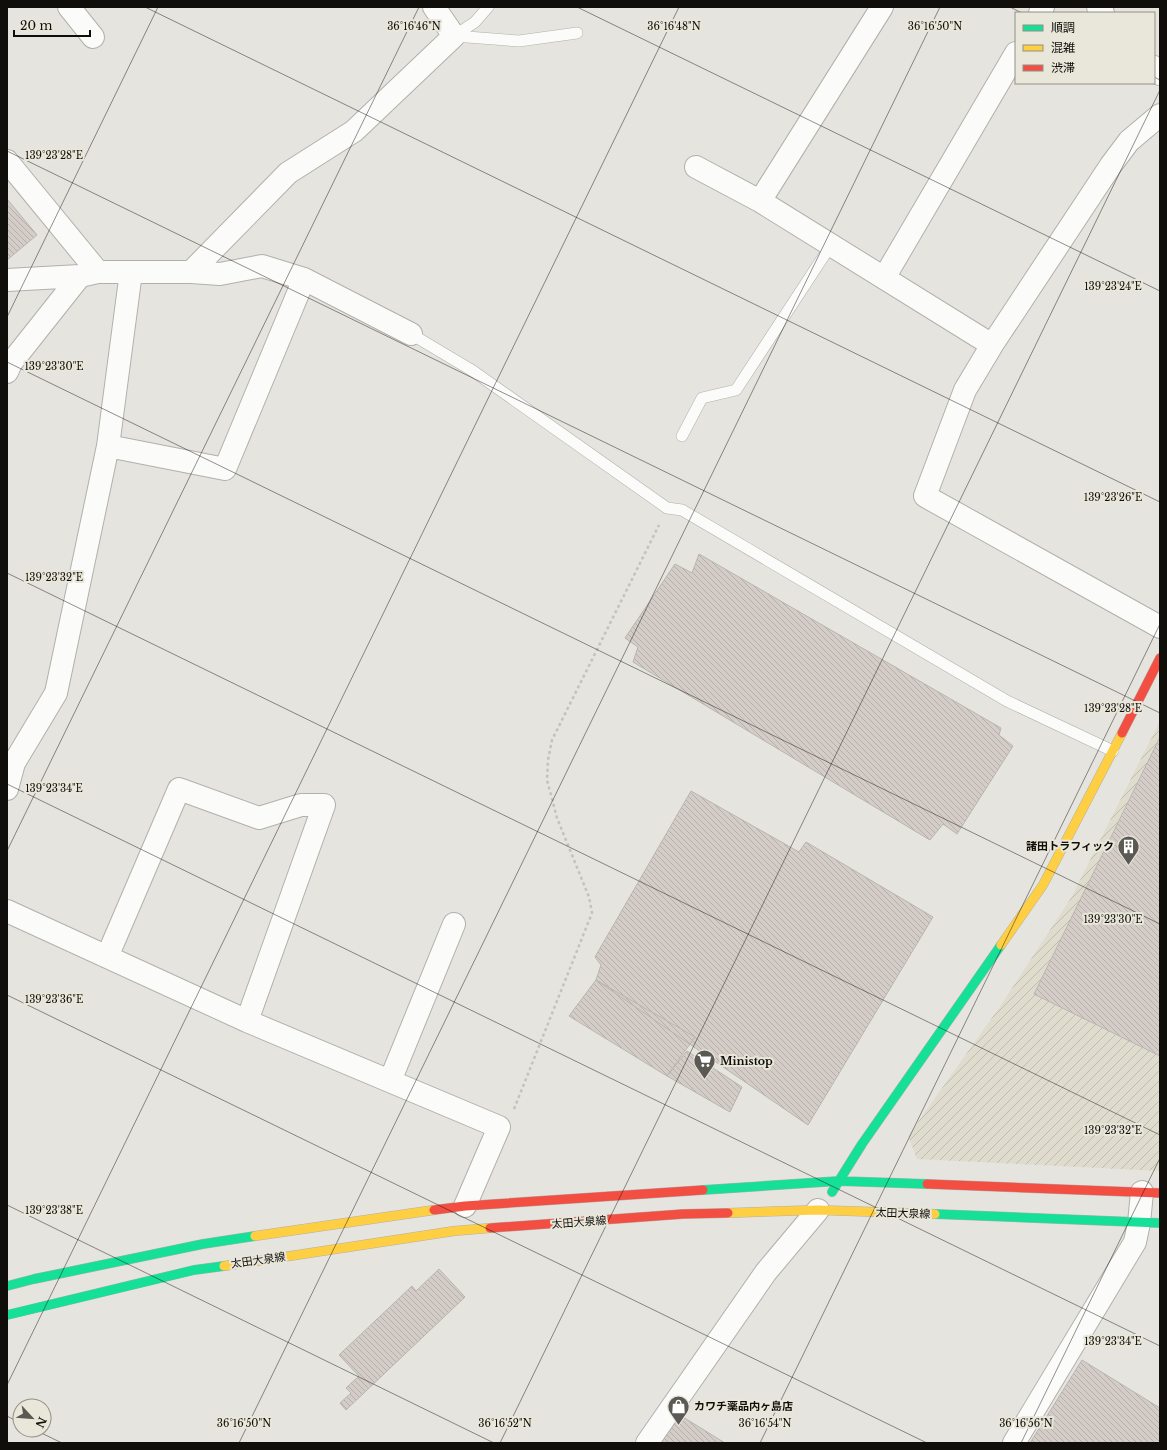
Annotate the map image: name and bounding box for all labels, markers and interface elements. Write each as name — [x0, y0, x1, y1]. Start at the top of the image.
scale bar — [14, 12, 90, 38]
legend — [1015, 12, 1155, 84]
text: 20 m — [20, 18, 52, 33]
text: 36°16'46"N — [387, 20, 441, 33]
text: 36°16'48"N — [647, 20, 701, 33]
text: 36°16'50"N — [908, 20, 962, 33]
text: 順調 — [1051, 20, 1075, 35]
text: 混雑 — [1051, 40, 1075, 55]
text: 渋滞 — [1051, 60, 1075, 75]
text: 139°23'28"E — [25, 149, 83, 162]
text: 139°23'24"E — [1084, 280, 1142, 293]
text: 139°23'30"E — [24, 360, 84, 373]
text: 139°23'26"E — [1084, 491, 1142, 504]
text: 139°23'32"E — [25, 571, 83, 584]
text: 139°23'28"E — [1084, 702, 1142, 715]
text: 139°23'34"E — [25, 782, 83, 795]
building icon: 諸田トラフィック — [1116, 833, 1142, 866]
place label: 諸田トラフィック — [1026, 839, 1114, 853]
text: 139°23'30"E — [1083, 913, 1143, 926]
text: 139°23'36"E — [25, 993, 83, 1006]
supermarket icon: Ministop — [692, 1048, 718, 1081]
place label: Ministop — [720, 1054, 773, 1068]
text: 139°23'32"E — [1084, 1124, 1142, 1137]
text: 139°23'38"E — [25, 1204, 83, 1217]
street label: 太田大泉線 — [875, 1205, 931, 1221]
street label: 太田大泉線 — [551, 1213, 607, 1231]
street label: 太田大泉線 — [230, 1249, 286, 1271]
text: 139°23'34"E — [1084, 1335, 1142, 1348]
shop icon: カワチ薬品内ヶ島店 — [665, 1393, 691, 1426]
north arrow — [12, 1398, 52, 1438]
place label: カワチ薬品内ヶ島店 — [694, 1399, 793, 1413]
text: N — [32, 1415, 50, 1431]
text: 36°16'50"N — [217, 1417, 271, 1430]
text: 36°16'52"N — [478, 1417, 532, 1430]
text: 36°16'54"N — [739, 1417, 791, 1430]
text: 36°16'56"N — [999, 1417, 1053, 1430]

